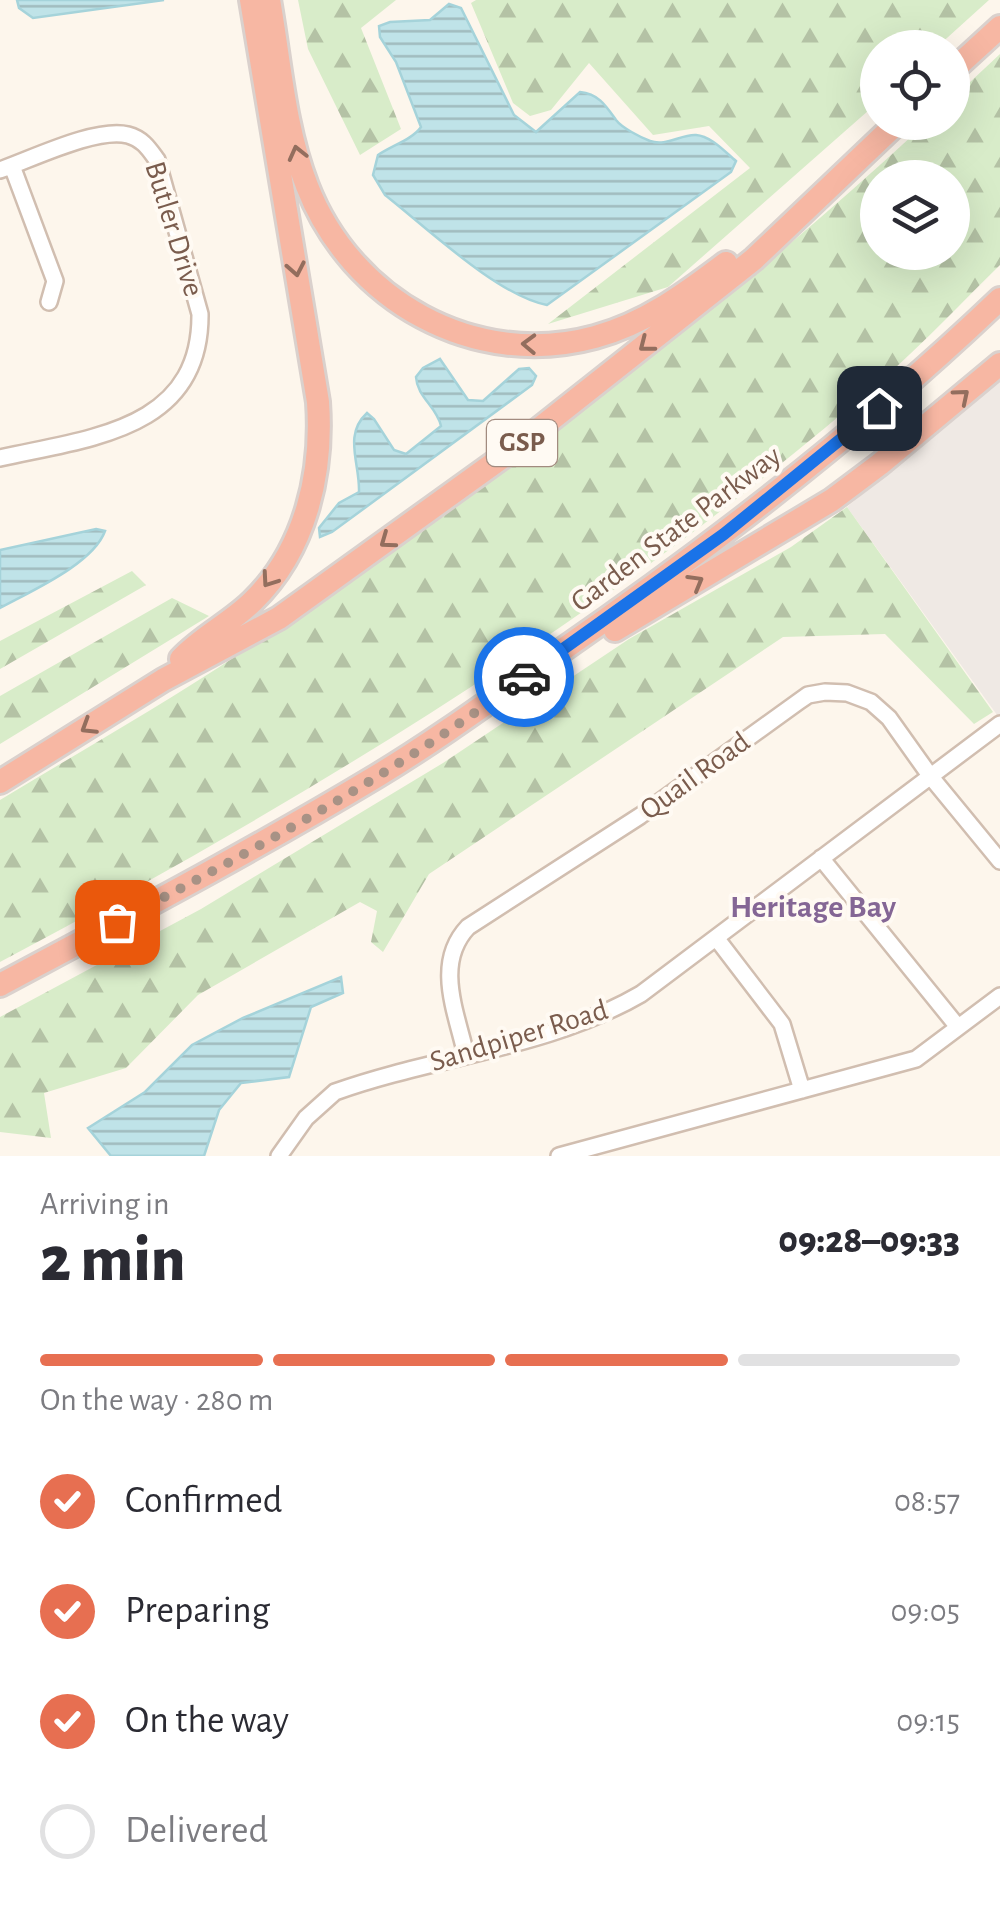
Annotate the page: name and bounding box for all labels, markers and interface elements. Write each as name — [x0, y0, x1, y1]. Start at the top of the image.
map controls — [860, 30, 970, 270]
button: locate — [860, 30, 970, 140]
one-way arrow — [287, 145, 308, 162]
street label: Butler Drive — [139, 158, 209, 300]
button: layers — [860, 160, 970, 270]
one-way arrow — [285, 260, 306, 277]
one-way arrow — [639, 333, 657, 351]
one-way arrow — [520, 334, 536, 355]
pin — [837, 366, 922, 451]
icon: home — [852, 381, 907, 436]
one-way arrow — [950, 390, 968, 408]
road number: GSP — [487, 420, 557, 466]
street label: Garden State Parkway — [566, 440, 787, 617]
one-way arrow — [380, 530, 398, 547]
one-way arrow — [263, 569, 281, 587]
one-way arrow — [685, 575, 703, 595]
courier — [474, 627, 574, 727]
icon: car — [497, 650, 552, 705]
one-way arrow — [80, 715, 98, 734]
street label: Quail Road — [635, 726, 755, 826]
pin — [75, 880, 160, 965]
district label: Heritage Bay — [730, 891, 897, 923]
icon: bag — [90, 895, 145, 950]
street label: Sandpiper Road — [427, 995, 611, 1077]
text: Arriving in — [40, 1188, 169, 1220]
text: 09:28–09:33 — [778, 1222, 960, 1260]
text: 2 min — [40, 1228, 186, 1293]
text: On the way · 280 m — [40, 1384, 273, 1416]
icon: check — [40, 1474, 95, 1529]
text: Confirmed — [125, 1482, 282, 1520]
text: 08:57 — [894, 1485, 960, 1517]
icon: check — [40, 1584, 95, 1639]
text: Preparing — [125, 1592, 270, 1630]
text: 09:05 — [890, 1595, 960, 1627]
icon: check — [40, 1694, 95, 1749]
text: On the way — [125, 1702, 289, 1740]
text: 09:15 — [896, 1705, 960, 1737]
text: Delivered — [125, 1812, 268, 1850]

